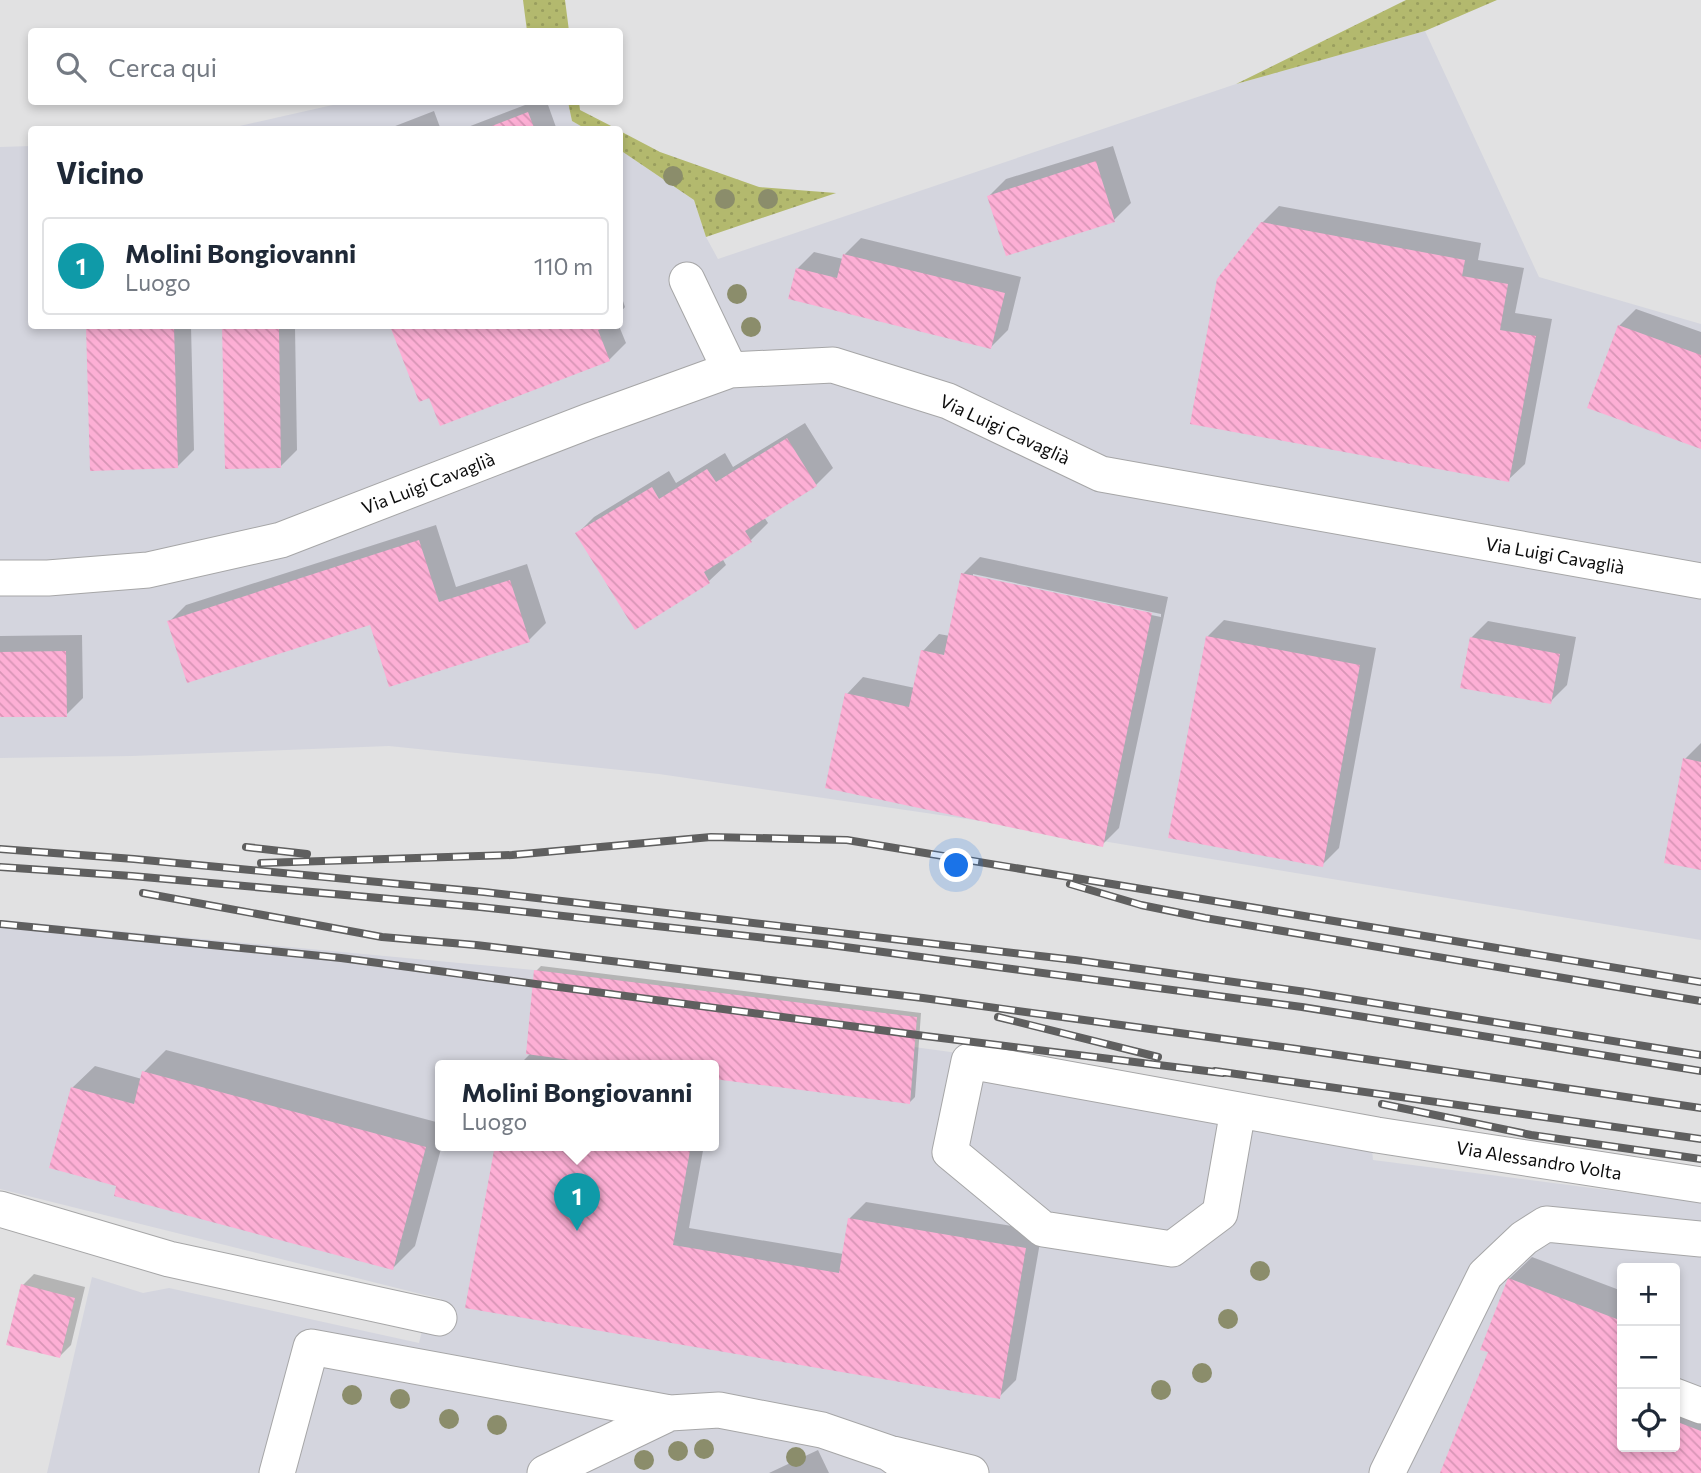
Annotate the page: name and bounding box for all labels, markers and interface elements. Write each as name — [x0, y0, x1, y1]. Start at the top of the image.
search box — [28, 28, 623, 105]
icon: search — [52, 48, 90, 86]
text: Cerca qui — [108, 51, 217, 82]
text: Vicino — [56, 153, 144, 190]
text: Molini Bongiovanni — [125, 237, 356, 268]
text: 1 — [76, 252, 86, 280]
text: 110 m — [534, 252, 593, 280]
text: Luogo — [125, 268, 191, 296]
street label: Via Luigi Cavaglià — [936, 389, 1074, 469]
street label: Via Luigi Cavaglià — [358, 447, 498, 519]
street label: Via Luigi Cavaglià — [1484, 532, 1626, 578]
your location — [939, 848, 973, 882]
popup — [435, 1060, 719, 1151]
text: Molini Bongiovanni — [461, 1076, 693, 1107]
text: Luogo — [461, 1107, 527, 1135]
street label: Via Alessandro Volta — [1455, 1136, 1623, 1184]
pin: 1 — [554, 1173, 600, 1231]
map controls — [1617, 1263, 1680, 1452]
button: + — [1617, 1263, 1680, 1326]
button: − — [1617, 1326, 1680, 1389]
button: locate — [1617, 1389, 1680, 1452]

